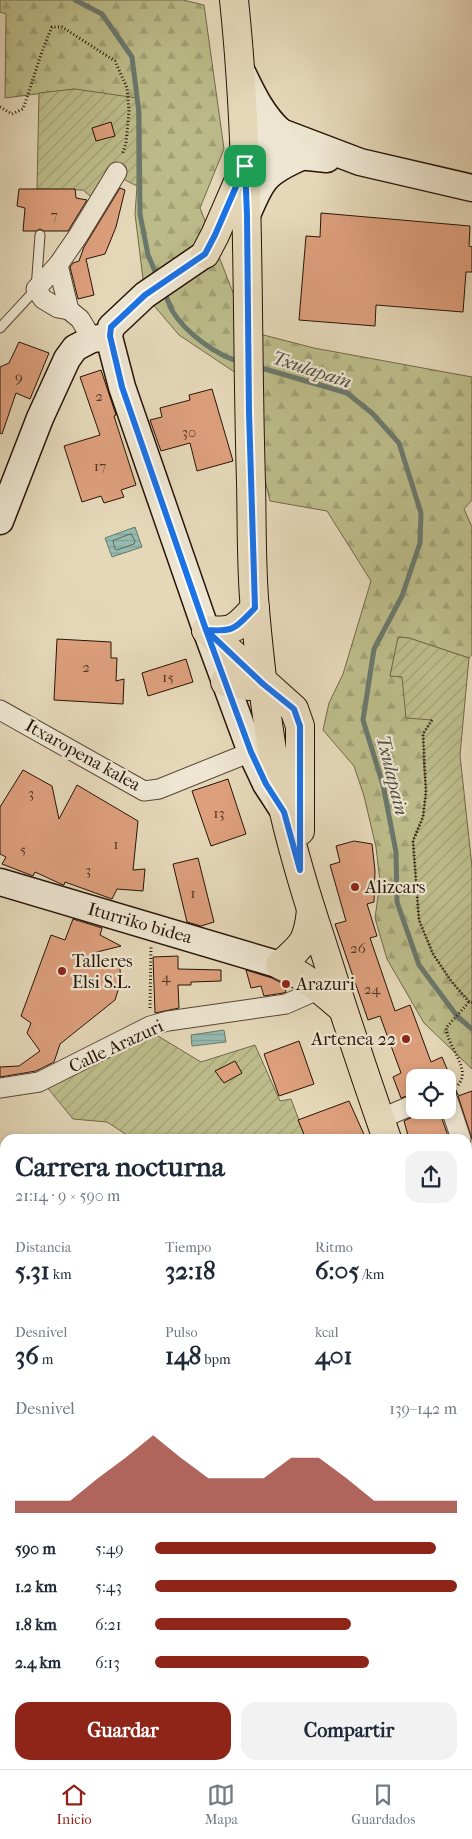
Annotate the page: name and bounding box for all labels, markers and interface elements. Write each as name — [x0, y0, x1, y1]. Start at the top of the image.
pin — [224, 145, 266, 187]
icon: arrive — [231, 152, 259, 180]
house number: 7 — [50, 206, 58, 224]
water label: Txulapain — [269, 347, 354, 393]
house number: 9 — [15, 368, 23, 386]
house number: 2 — [95, 387, 103, 405]
house number: 30 — [182, 423, 196, 441]
house number: 17 — [94, 457, 106, 475]
house number: 2 — [82, 658, 90, 676]
house number: 15 — [162, 668, 174, 686]
street label: Itxaropena kalea — [21, 715, 145, 796]
water label: Txulapain — [371, 733, 413, 818]
house number: 3 — [28, 784, 34, 802]
house number: 13 — [213, 804, 225, 822]
house number: 1 — [113, 835, 119, 853]
house number: 5 — [20, 840, 26, 858]
house number: 3 — [85, 861, 91, 879]
place label: Alizcars — [364, 877, 426, 898]
marker: Alizcars — [349, 881, 361, 893]
house number: 1 — [190, 884, 196, 902]
street label: Iturriko bidea — [85, 899, 195, 949]
house number: 26 — [350, 939, 367, 957]
place label: Talleres Elsi S.L. — [72, 951, 133, 993]
marker: Talleres Elsi S.L. — [56, 965, 68, 977]
house number: 4 — [162, 968, 172, 986]
place label: Arazuri — [295, 974, 355, 995]
marker: Arazuri — [280, 978, 292, 990]
house number: 24 — [364, 980, 381, 998]
street label: Calle Arazuri — [66, 1015, 167, 1077]
place label: Artenea 22 — [310, 1029, 396, 1050]
marker: Artenea 22 — [400, 1033, 412, 1045]
map controls — [406, 1069, 456, 1119]
button: locate — [406, 1069, 456, 1119]
text: Carrera nocturna — [15, 1150, 225, 1183]
button: share — [405, 1151, 457, 1203]
text: 21:14 · 9 × 590 m — [15, 1186, 120, 1205]
text: Distancia — [15, 1239, 71, 1256]
text: Tiempo — [165, 1239, 211, 1256]
text: Ritmo — [315, 1239, 353, 1256]
text: 5.31 — [15, 1256, 50, 1285]
text: 32:18 — [165, 1256, 216, 1285]
text: 6:05 — [315, 1256, 359, 1285]
text: km — [50, 1266, 72, 1283]
text: /km — [359, 1266, 384, 1283]
text: Desnivel — [15, 1324, 67, 1341]
text: Pulso — [165, 1324, 198, 1341]
text: kcal — [315, 1324, 339, 1341]
text: 36 — [15, 1341, 39, 1370]
text: 148 — [165, 1341, 201, 1370]
text: 401 — [315, 1341, 352, 1370]
text: m — [39, 1351, 53, 1368]
text: bpm — [201, 1351, 231, 1368]
text: Desnivel — [15, 1399, 75, 1418]
text: 139–142 m — [389, 1399, 457, 1418]
text: 590 m — [15, 1539, 56, 1558]
text: 5:49 — [95, 1539, 124, 1558]
text: 1.2 km — [15, 1577, 57, 1596]
text: 5:43 — [95, 1577, 122, 1596]
text: 1.8 km — [15, 1615, 57, 1634]
text: 6:21 — [95, 1615, 121, 1634]
text: 2.4 km — [15, 1653, 61, 1672]
text: 6:13 — [95, 1653, 120, 1672]
button: Guardar — [15, 1702, 231, 1760]
button: Compartir — [241, 1702, 457, 1760]
tab: Inicio — [57, 1781, 92, 1828]
tab: Mapa — [205, 1781, 238, 1828]
tab: Guardados — [351, 1781, 415, 1828]

